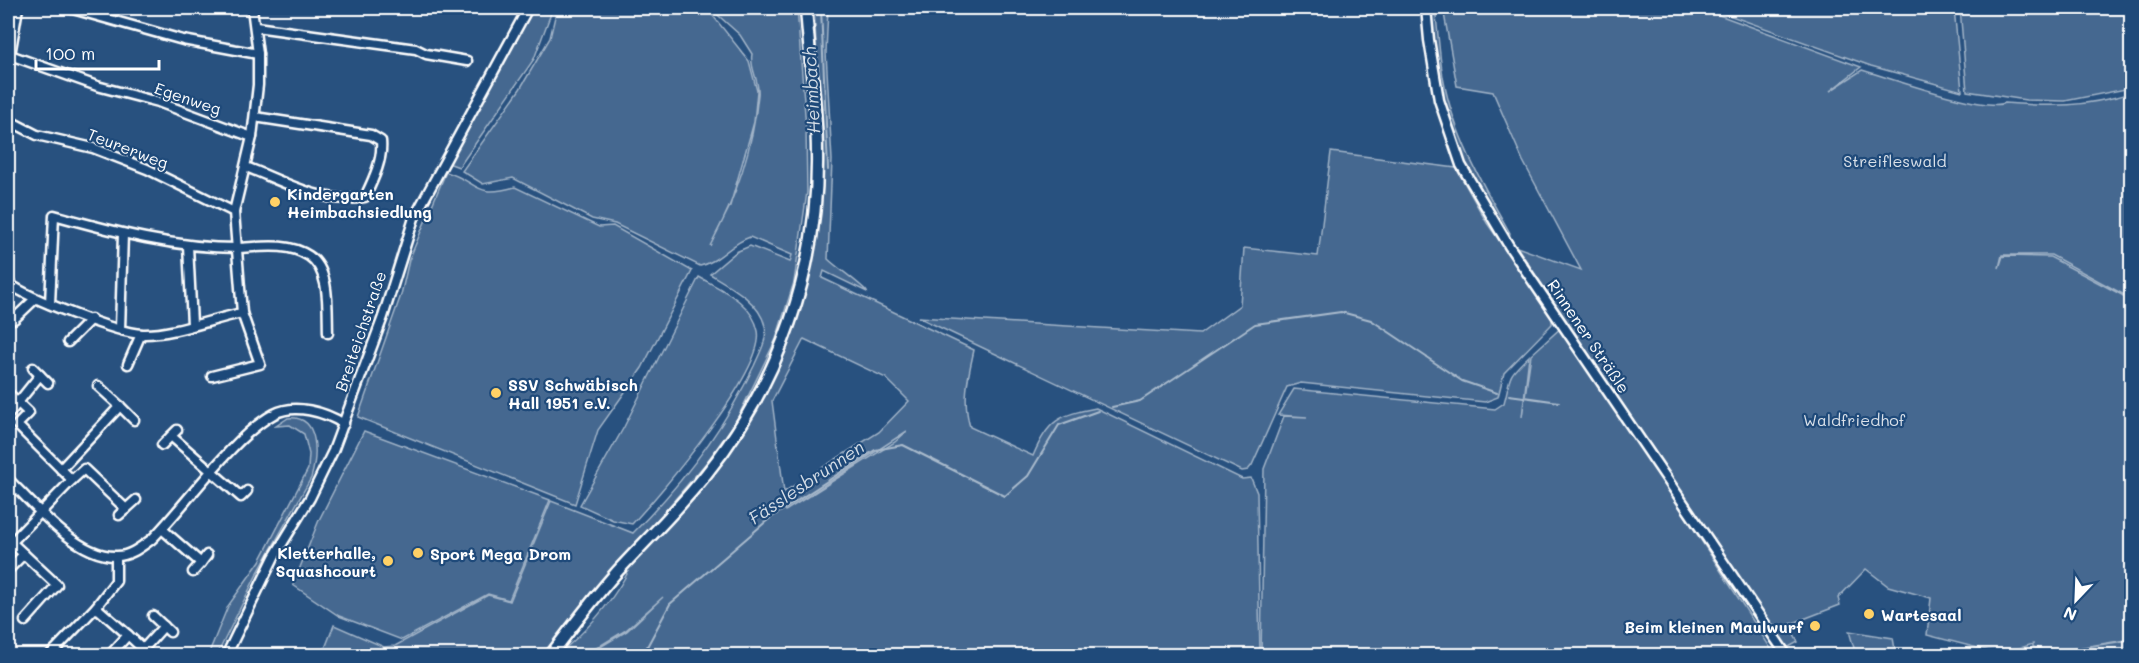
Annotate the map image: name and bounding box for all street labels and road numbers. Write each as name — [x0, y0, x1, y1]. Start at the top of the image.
street label: Egenweg — [152, 77, 224, 119]
street label: Teurerweg — [84, 123, 172, 173]
street label: Breiteichstraße — [330, 268, 390, 394]
street label: Rinnener Sträßle — [1543, 275, 1635, 397]

